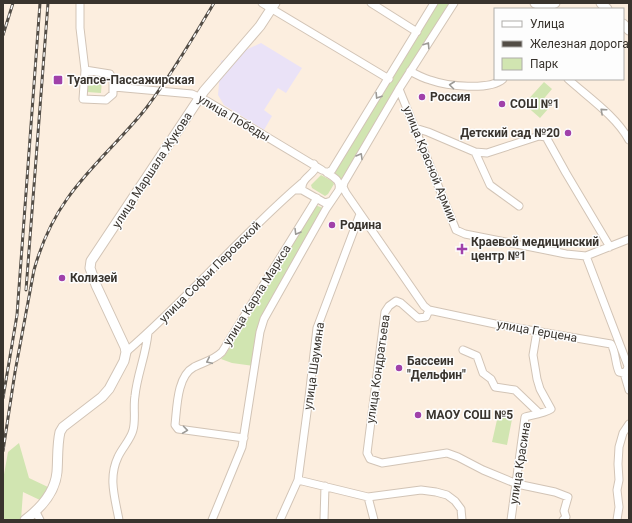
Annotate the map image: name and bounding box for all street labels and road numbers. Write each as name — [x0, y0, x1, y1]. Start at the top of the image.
street label: улица Победы — [195, 92, 273, 144]
street label: улица Красной Армии — [400, 104, 460, 224]
street label: улица Маршала Жукова — [109, 109, 195, 231]
street label: улица Софьи Перовской — [156, 218, 264, 326]
street label: улица Карла Маркса — [220, 242, 294, 348]
street label: улица Кондратьева — [363, 314, 393, 424]
street label: улица Герцена — [496, 317, 578, 345]
street label: улица Шаумяна — [301, 321, 327, 411]
street label: улица Красина — [507, 421, 533, 505]

